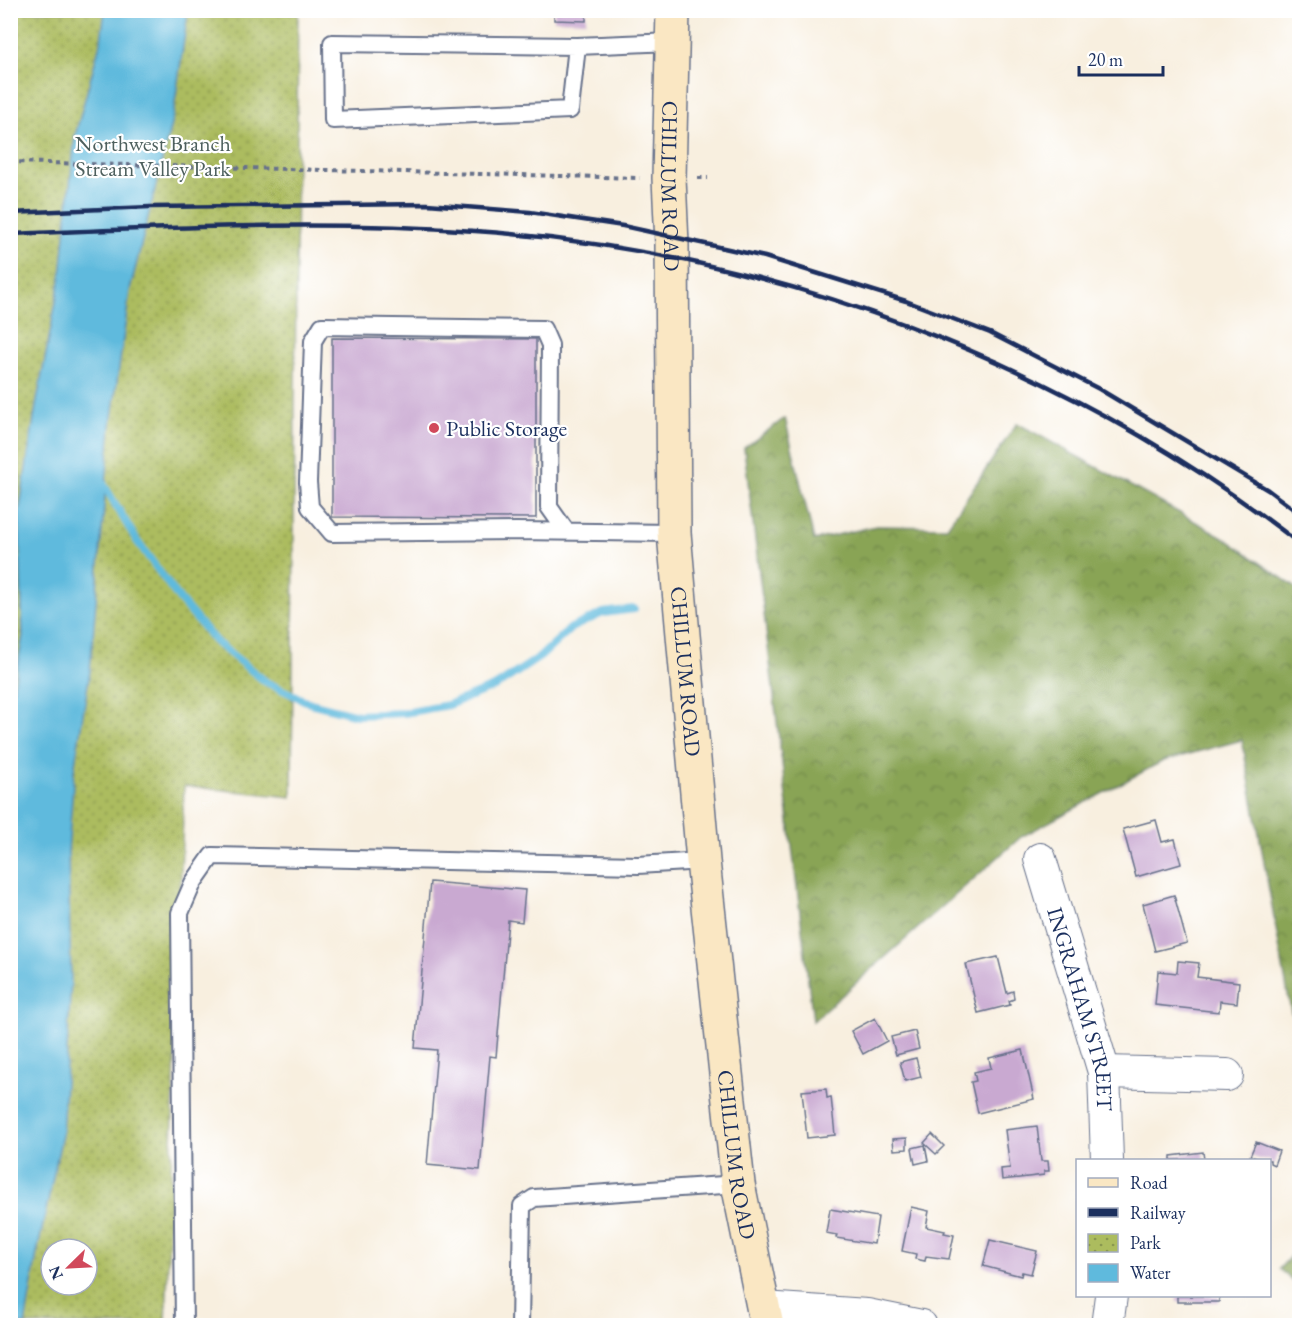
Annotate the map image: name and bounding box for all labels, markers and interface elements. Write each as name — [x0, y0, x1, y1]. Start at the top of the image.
scale bar — [1079, 39, 1163, 77]
text: 20 m — [1088, 48, 1123, 71]
street label: CHILLUM ROAD — [654, 100, 686, 271]
park label: Northwest Branch Stream Valley Park — [75, 129, 231, 183]
place label: Public Storage — [446, 414, 567, 443]
marker: Public Storage — [427, 421, 441, 435]
street label: CHILLUM ROAD — [664, 585, 708, 758]
street label: INGRAHAM STREET — [1040, 904, 1119, 1112]
street label: CHILLUM ROAD — [711, 1068, 763, 1242]
legend — [1076, 1159, 1271, 1297]
text: Road — [1130, 1171, 1169, 1194]
text: Railway — [1130, 1201, 1186, 1224]
text: Park — [1130, 1231, 1161, 1254]
north arrow — [39, 1237, 99, 1297]
text: Water — [1130, 1261, 1171, 1284]
text: N — [44, 1263, 68, 1283]

